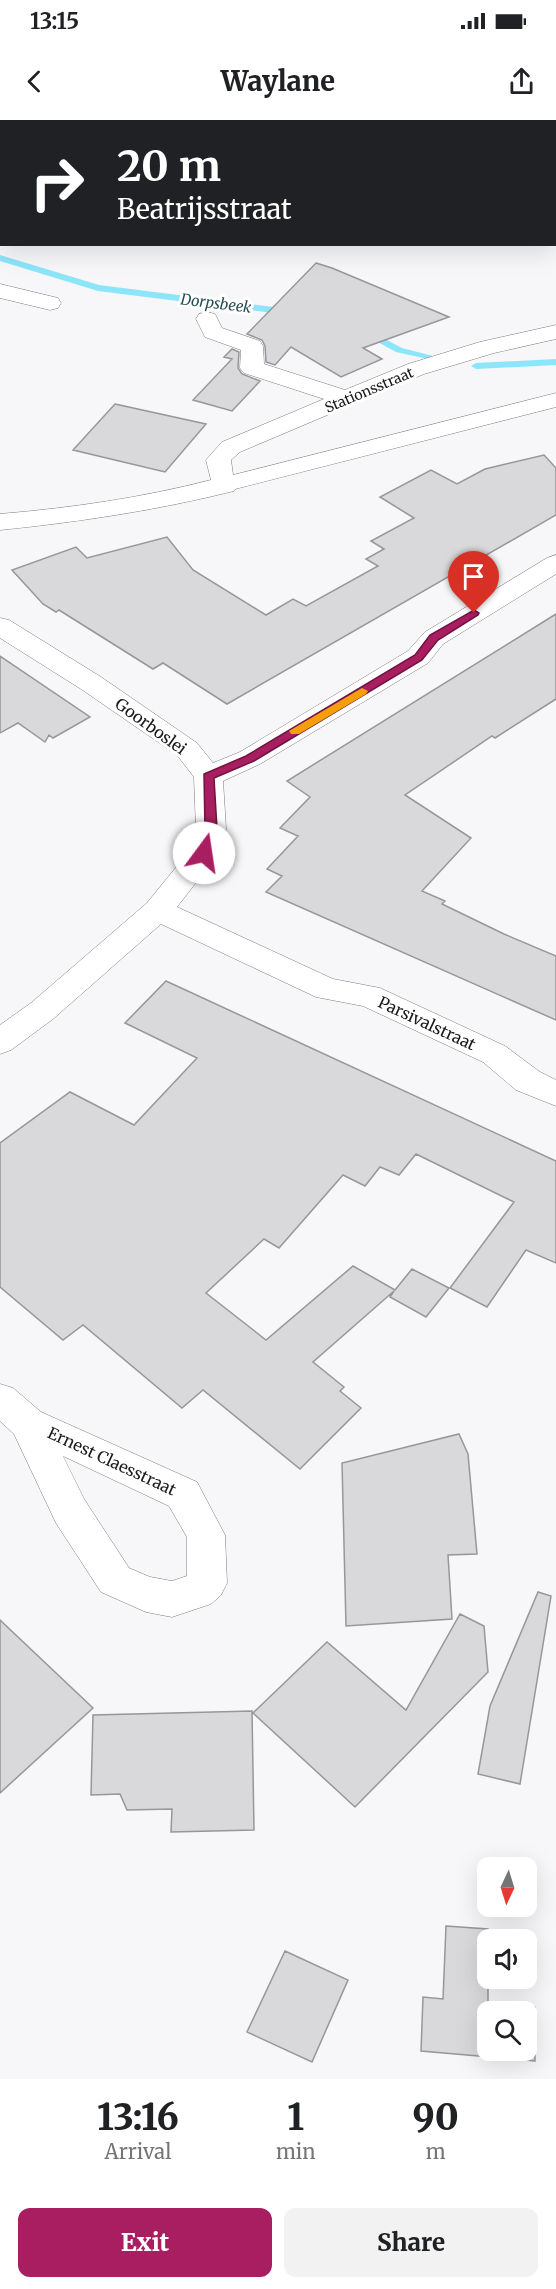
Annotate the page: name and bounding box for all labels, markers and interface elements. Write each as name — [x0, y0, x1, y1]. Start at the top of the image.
text: 13:15 — [30, 7, 79, 35]
text: Waylane — [221, 64, 335, 98]
icon: back — [18, 65, 51, 98]
icon: share — [505, 65, 538, 98]
text: 20 m — [117, 140, 221, 192]
icon: right — [18, 144, 96, 222]
text: Beatrijsstraat — [117, 192, 292, 226]
water label: Dorpsbeek — [179, 289, 253, 317]
street label: Stationsstraat — [322, 363, 417, 417]
pin — [448, 551, 499, 613]
icon: arrive — [457, 560, 490, 593]
street label: Goorboslei — [111, 693, 191, 759]
position arrow — [172, 821, 236, 885]
street label: Parsivalstraat — [375, 992, 480, 1055]
street label: Ernest Claesstraat — [45, 1422, 180, 1500]
north arrow — [477, 1857, 537, 1917]
map controls — [477, 1857, 537, 2061]
button: sound — [477, 1929, 537, 1989]
button: search — [477, 2001, 537, 2061]
text: 13:16 — [97, 2095, 179, 2140]
text: 1 — [287, 2095, 304, 2140]
text: 90 — [413, 2095, 459, 2140]
text: Arrival — [105, 2139, 171, 2164]
text: min — [276, 2139, 315, 2164]
text: m — [426, 2139, 446, 2164]
button: Exit — [18, 2208, 272, 2277]
button: Share — [284, 2208, 538, 2277]

